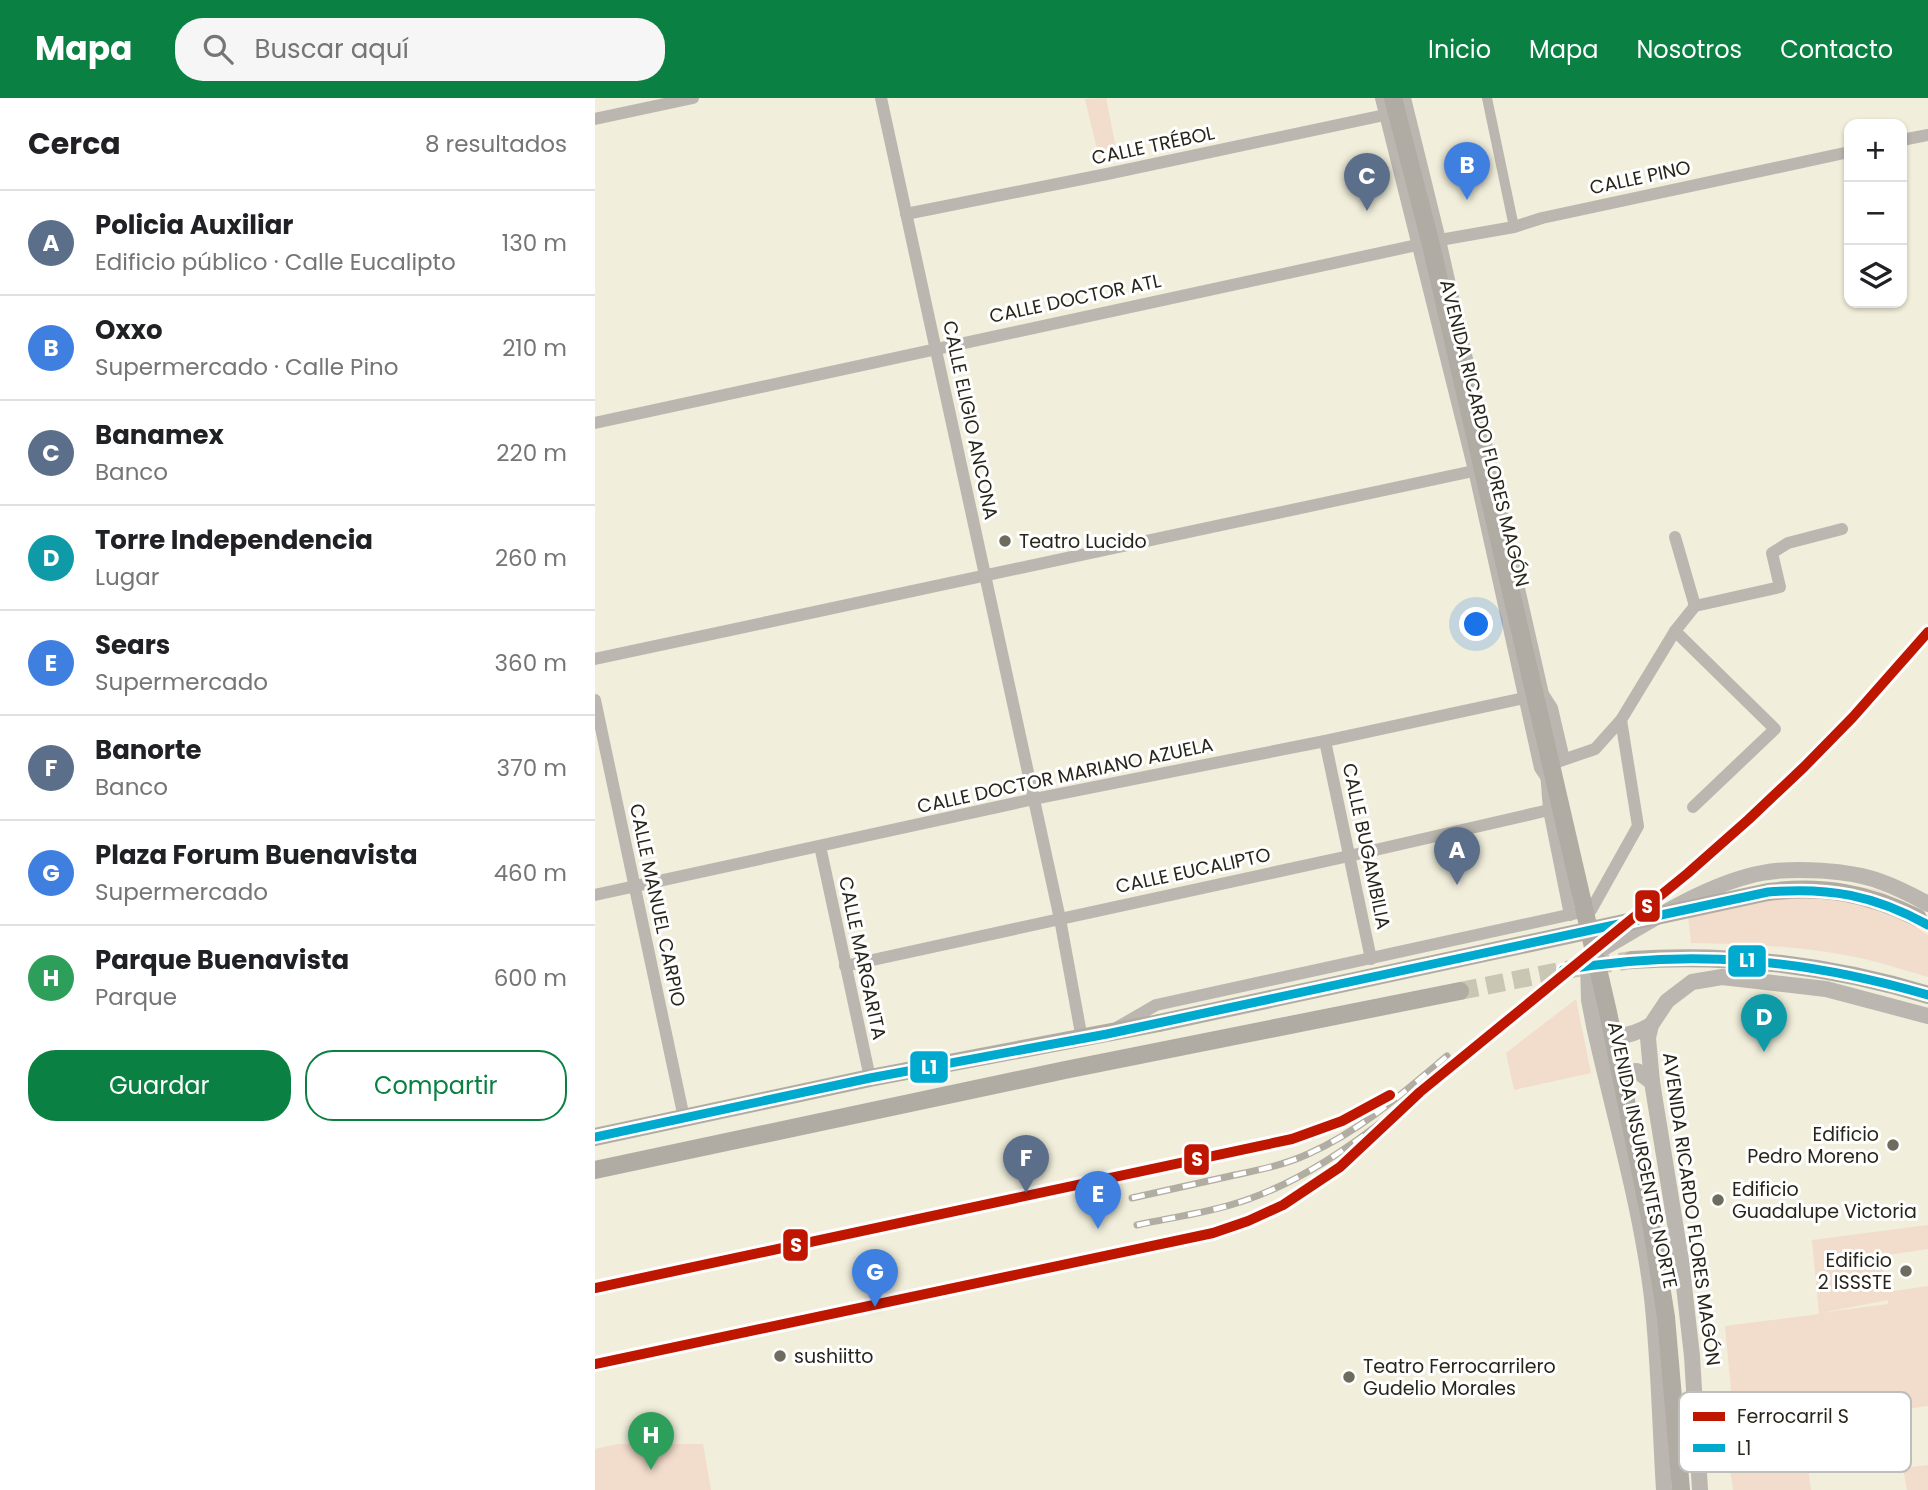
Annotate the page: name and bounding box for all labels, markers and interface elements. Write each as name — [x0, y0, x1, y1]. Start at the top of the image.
search box — [175, 18, 665, 81]
text: Mapa — [35, 25, 133, 72]
icon: search — [199, 30, 237, 68]
text: Buscar aquí — [255, 31, 409, 67]
text: Inicio — [1428, 33, 1491, 66]
text: Mapa — [1529, 33, 1598, 66]
text: Nosotros — [1636, 33, 1742, 66]
text: Contacto — [1780, 33, 1893, 66]
street label: CALLE TRÉBOL — [1089, 119, 1217, 172]
map controls — [1844, 119, 1907, 308]
button: + — [1844, 119, 1907, 182]
text: Cerca — [28, 122, 121, 165]
text: 8 resultados — [425, 128, 567, 160]
pin: B — [1444, 142, 1490, 200]
pin: C — [1344, 153, 1390, 211]
street label: CALLE PINO — [1587, 154, 1693, 201]
button: − — [1844, 182, 1907, 245]
text: Policia Auxiliar — [95, 207, 293, 243]
text: A — [43, 227, 59, 259]
text: 130 m — [502, 227, 567, 259]
button: layers — [1844, 245, 1907, 308]
text: Edificio público · Calle Eucalipto — [95, 246, 456, 278]
street label: CALLE DOCTOR ATL — [987, 267, 1163, 330]
street label: AVENIDA RICARDO FLORES MAGÓN — [1433, 277, 1536, 590]
text: Oxxo — [95, 312, 163, 348]
street label: CALLE ELIGIO ANCONA — [936, 318, 1005, 522]
text: B — [43, 332, 59, 364]
text: 210 m — [502, 332, 567, 364]
text: Supermercado · Calle Pino — [95, 351, 399, 383]
text: Banamex — [95, 417, 224, 453]
text: C — [42, 437, 60, 469]
text: 220 m — [496, 437, 567, 469]
text: Banco — [95, 456, 168, 488]
text: Torre Independencia — [95, 522, 373, 558]
place label: Teatro Lucido — [1019, 528, 1147, 555]
marker: Teatro Lucido — [997, 533, 1013, 549]
text: D — [43, 542, 59, 574]
text: 260 m — [495, 542, 567, 574]
text: Lugar — [95, 561, 159, 593]
your location — [1459, 607, 1493, 641]
text: Sears — [95, 627, 170, 663]
text: E — [45, 647, 57, 679]
text: 360 m — [495, 647, 567, 679]
text: Supermercado — [95, 666, 268, 698]
street label: CALLE DOCTOR MARIANO AZUELA — [915, 731, 1216, 820]
text: Banorte — [95, 732, 202, 768]
text: F — [45, 752, 57, 784]
text: 370 m — [497, 752, 567, 784]
street label: CALLE BUGAMBILIA — [1336, 761, 1397, 932]
text: Banco — [95, 771, 168, 803]
street label: CALLE MANUEL CARPIO — [623, 801, 692, 1009]
pin: A — [1434, 827, 1480, 885]
text: Plaza Forum Buenavista — [95, 837, 418, 873]
street label: CALLE EUCALIPTO — [1113, 841, 1273, 900]
text: G — [42, 857, 60, 889]
text: 460 m — [494, 857, 567, 889]
street label: CALLE MARGARITA — [832, 874, 893, 1042]
text: Supermercado — [95, 876, 268, 908]
line badge: S — [1634, 889, 1661, 923]
text: S — [1641, 893, 1653, 920]
text: Parque Buenavista — [95, 942, 349, 978]
line badge: L1 — [1727, 944, 1767, 978]
text: L1 — [1739, 947, 1755, 974]
text: H — [43, 962, 59, 994]
text: 600 m — [494, 962, 567, 994]
text: Parque — [95, 981, 177, 1013]
pin: D — [1741, 994, 1787, 1052]
street label: AVENIDA INSURGENTES NORTE — [1601, 1019, 1684, 1291]
button: Guardar — [28, 1050, 291, 1121]
button: Compartir — [305, 1050, 567, 1121]
line badge: L1 — [909, 1050, 949, 1084]
street label: AVENIDA RICARDO FLORES MAGÓN — [1656, 1051, 1727, 1367]
text: L1 — [921, 1054, 937, 1081]
place label: Edificio Pedro Moreno — [1747, 1121, 1879, 1170]
pin: F — [1003, 1135, 1049, 1193]
marker: Edificio Pedro Moreno — [1885, 1137, 1901, 1153]
line badge: S — [1183, 1143, 1210, 1176]
text: S — [1191, 1146, 1203, 1173]
pin: E — [1075, 1171, 1121, 1229]
place label: Edificio Guadalupe Victoria — [1732, 1176, 1917, 1225]
marker: Edificio Guadalupe Victoria — [1710, 1192, 1726, 1208]
line badge: S — [782, 1228, 809, 1262]
text: S — [790, 1232, 802, 1259]
place label: Edificio 2 ISSSTE — [1818, 1247, 1892, 1296]
pin: G — [852, 1249, 898, 1307]
marker: Edificio 2 ISSSTE — [1898, 1263, 1914, 1279]
place label: sushiitto — [794, 1343, 874, 1370]
marker: sushiitto — [772, 1348, 788, 1364]
place label: Teatro Ferrocarrilero Gudelio Morales — [1363, 1353, 1556, 1402]
marker: Teatro Ferrocarrilero Gudelio Morales — [1341, 1369, 1357, 1385]
legend — [1679, 1392, 1911, 1472]
text: Ferrocarril S — [1737, 1403, 1849, 1430]
pin: H — [628, 1412, 674, 1470]
text: L1 — [1737, 1435, 1751, 1462]

